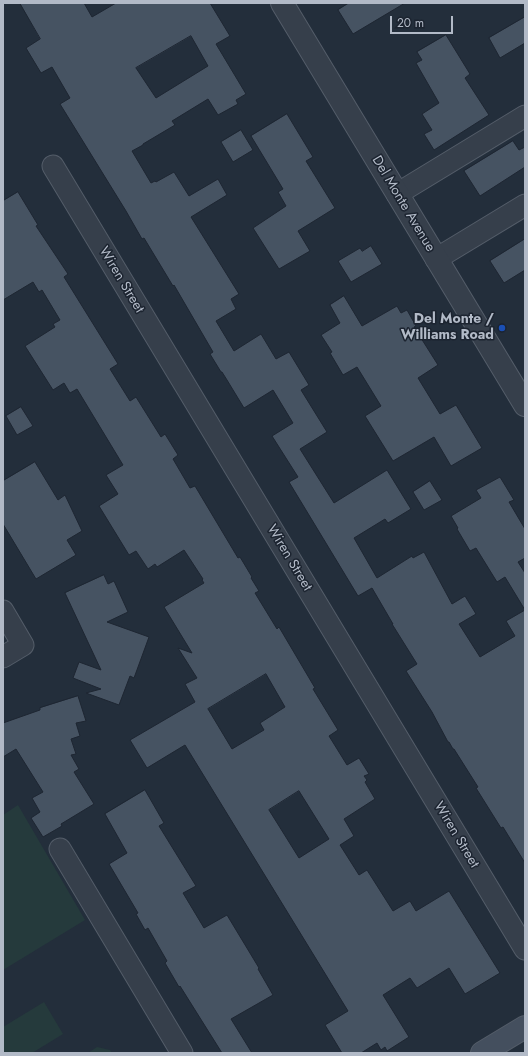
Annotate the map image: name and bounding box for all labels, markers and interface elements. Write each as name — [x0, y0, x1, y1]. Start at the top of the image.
scale bar — [392, 8, 455, 34]
text: 20 m — [397, 14, 424, 32]
street label: Del Monte Avenue — [368, 153, 438, 255]
street label: Wiren Street — [95, 244, 147, 316]
place label: Del Monte / Williams Road — [401, 312, 494, 344]
marker: Del Monte / Williams Road — [497, 323, 507, 333]
street label: Wiren Street — [263, 522, 315, 594]
street label: Wiren Street — [430, 799, 482, 871]

